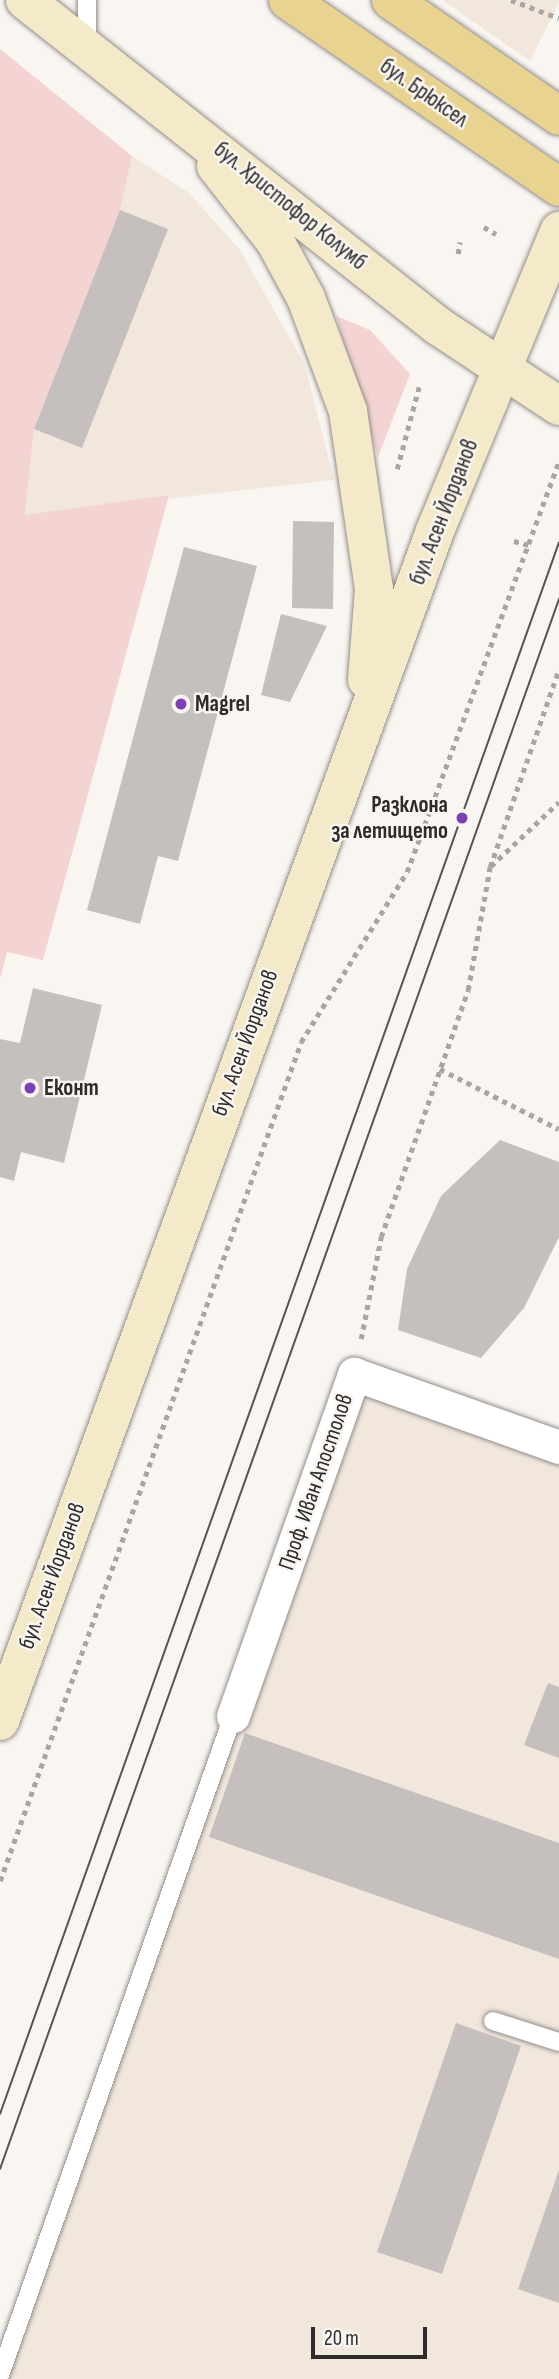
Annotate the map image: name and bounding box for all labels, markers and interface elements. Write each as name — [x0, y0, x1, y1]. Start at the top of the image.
street label: бул. Брюксел — [374, 53, 474, 133]
street label: бул. Христофор Колумб — [208, 136, 372, 276]
street label: бул. Асен Йорданов — [404, 435, 484, 589]
place label: Magrel — [195, 690, 250, 718]
marker: Magrel — [173, 696, 189, 712]
place label: Разклона за летището — [331, 791, 448, 845]
marker: Разклона за летището — [454, 810, 470, 826]
street label: бул. Асен Йорданов — [206, 966, 284, 1120]
place label: Еконт — [44, 1074, 99, 1102]
marker: Еконт — [22, 1080, 38, 1096]
street label: Проф. Иван Апостолов — [273, 1390, 359, 1574]
street label: бул. Асен Йорданов — [13, 1499, 91, 1653]
scale bar — [314, 2312, 430, 2356]
text: 20 m — [324, 2326, 359, 2351]

